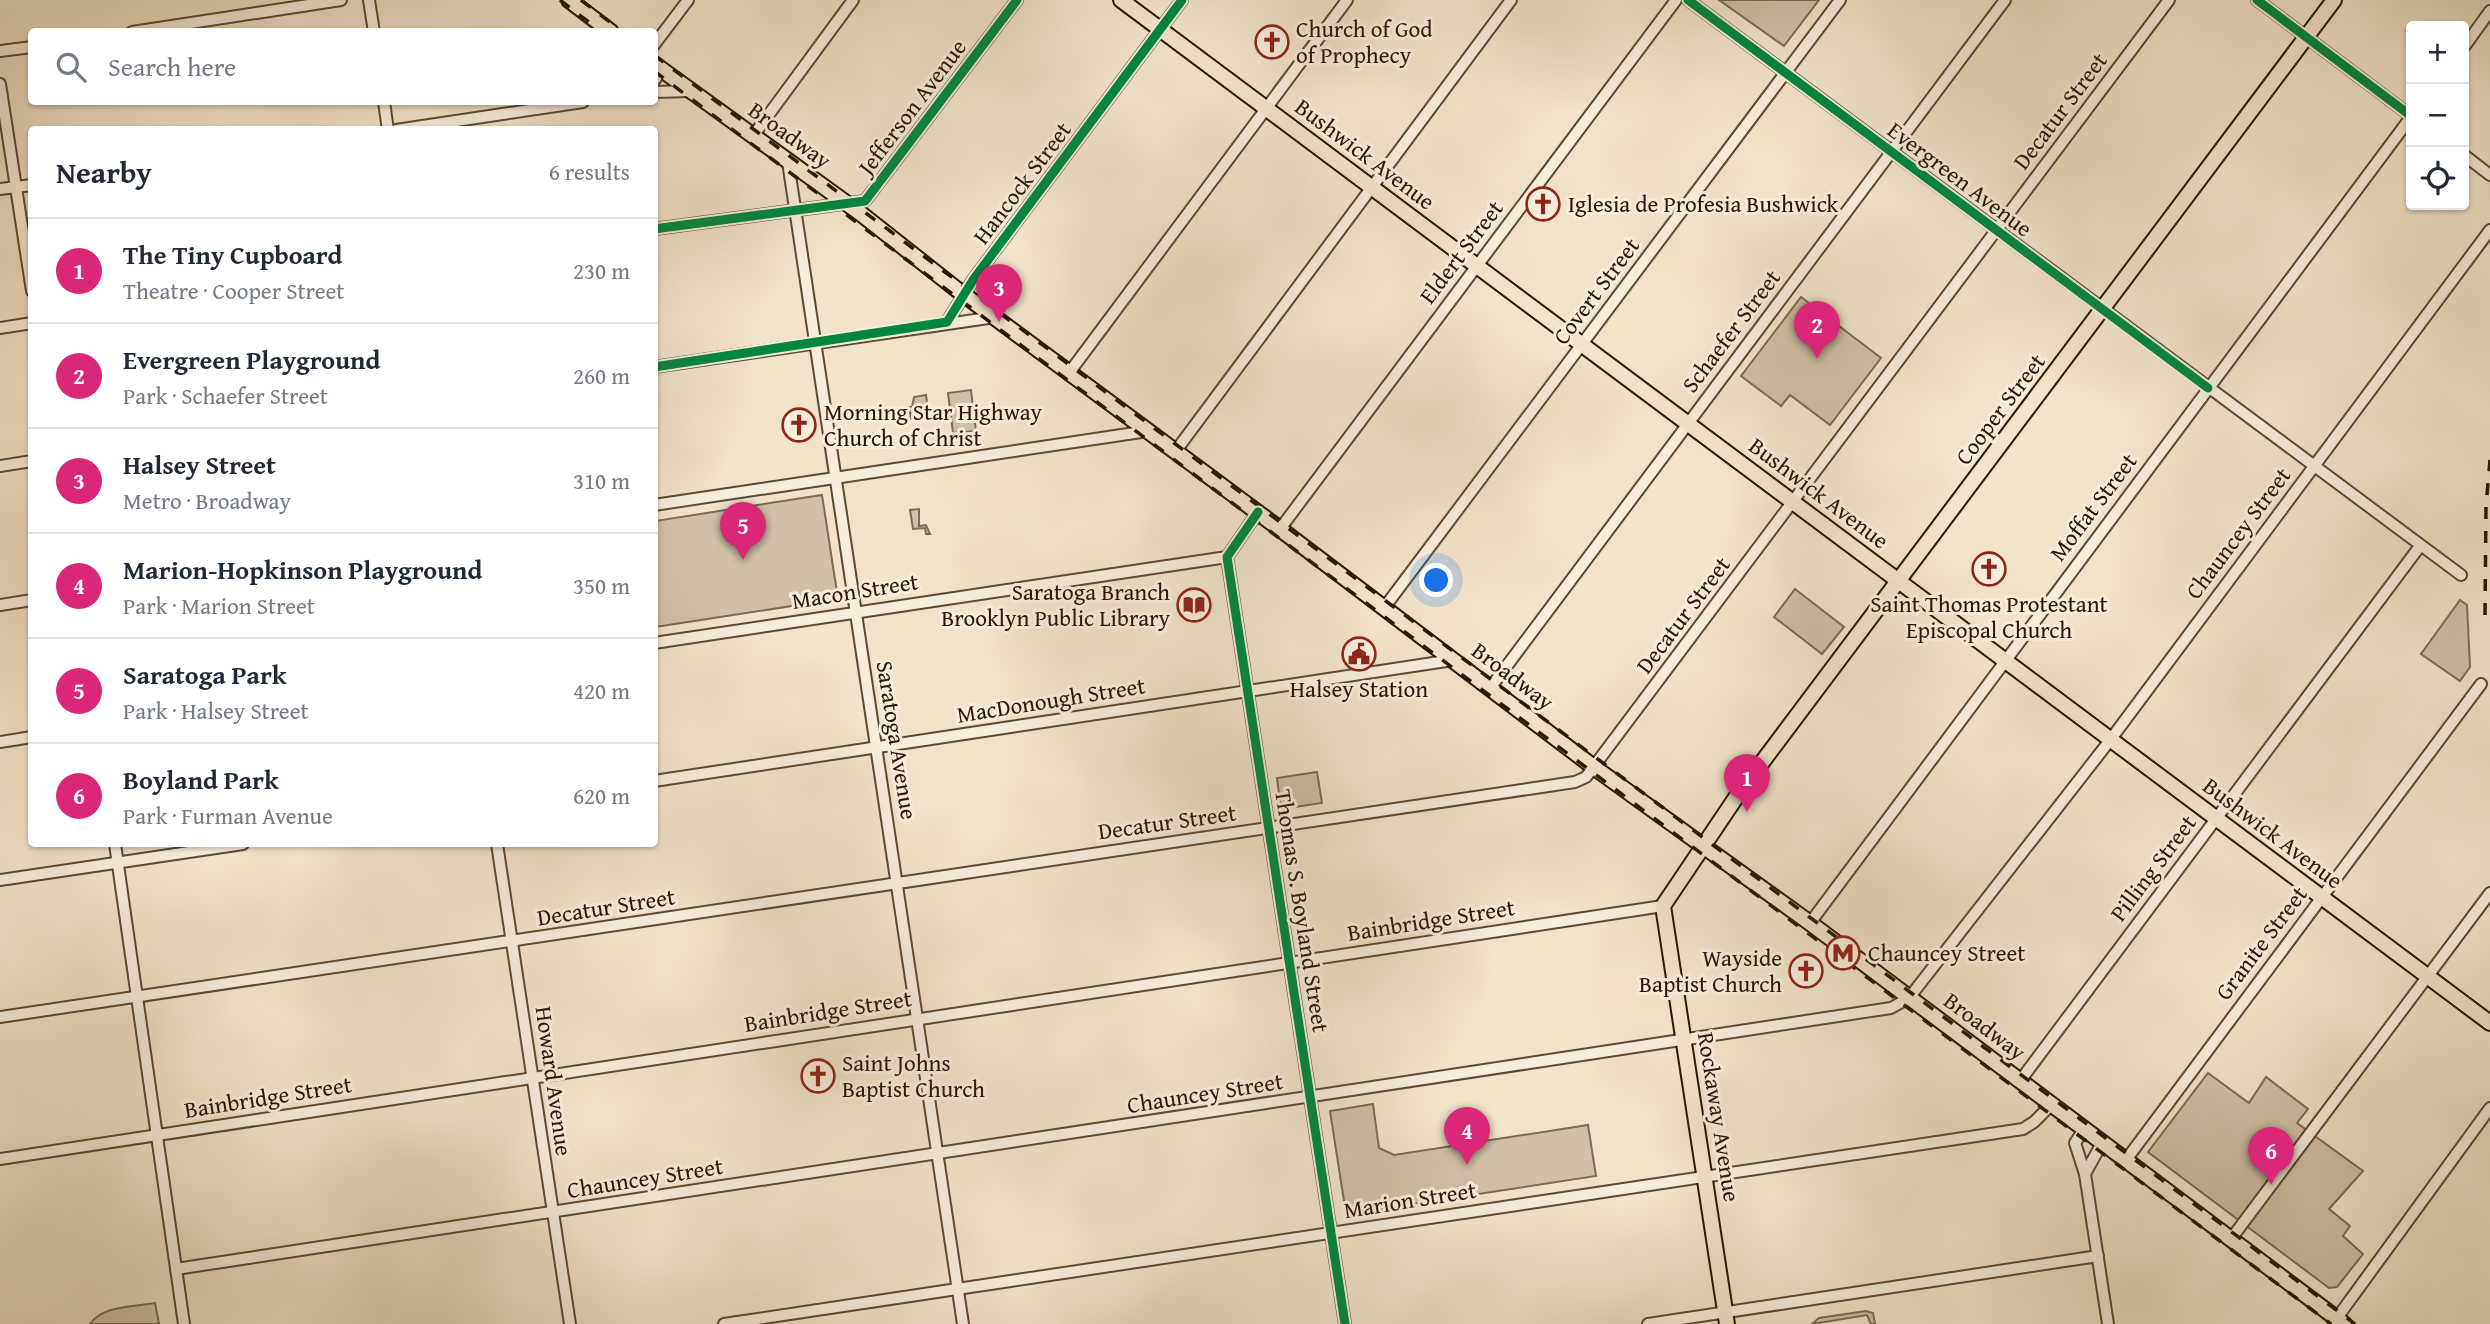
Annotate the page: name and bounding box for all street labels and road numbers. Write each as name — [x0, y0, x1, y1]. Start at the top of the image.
street label: Jefferson Avenue — [848, 32, 974, 184]
street label: Decatur Street — [2005, 45, 2115, 176]
street label: Bushwick Avenue — [1288, 90, 1442, 217]
street label: Broadway — [742, 93, 839, 176]
street label: Evergreen Avenue — [1881, 113, 2040, 244]
street label: Hancock Street — [965, 115, 1079, 251]
street label: Eldert Street — [1411, 193, 1510, 310]
street label: Covert Street — [1544, 230, 1647, 351]
street label: Schaefer Street — [1673, 262, 1788, 399]
street label: Cooper Street — [1947, 346, 2052, 471]
street label: Bushwick Avenue — [1742, 429, 1896, 556]
street label: Moffat Street — [2041, 446, 2144, 568]
street label: Chauncey Street — [2177, 460, 2298, 605]
street label: Decatur Street — [1628, 549, 1738, 680]
street label: Macon Street — [789, 564, 921, 617]
street label: Broadway — [1465, 634, 1562, 718]
street label: Saratoga Avenue — [869, 658, 926, 822]
street label: MacDonough Street — [954, 668, 1148, 731]
street label: Bushwick Avenue — [2196, 769, 2350, 896]
street label: Thomas S. Boyland Street — [1267, 787, 1338, 1035]
street label: Decatur Street — [1096, 795, 1238, 848]
street label: Pilling Street — [2102, 808, 2204, 928]
street label: Decatur Street — [535, 879, 677, 934]
street label: Granite Street — [2207, 879, 2314, 1007]
street label: Bainbridge Street — [1345, 890, 1517, 949]
street label: Bainbridge Street — [742, 981, 914, 1040]
street label: Broadway — [1937, 984, 2034, 1068]
street label: Howard Avenue — [528, 1004, 581, 1158]
street label: Rockaway Avenue — [1690, 1030, 1749, 1204]
street label: Chauncey Street — [1125, 1064, 1285, 1121]
street label: Bainbridge Street — [182, 1067, 354, 1126]
street label: Chauncey Street — [565, 1149, 725, 1206]
street label: Marion Street — [1341, 1173, 1478, 1226]

